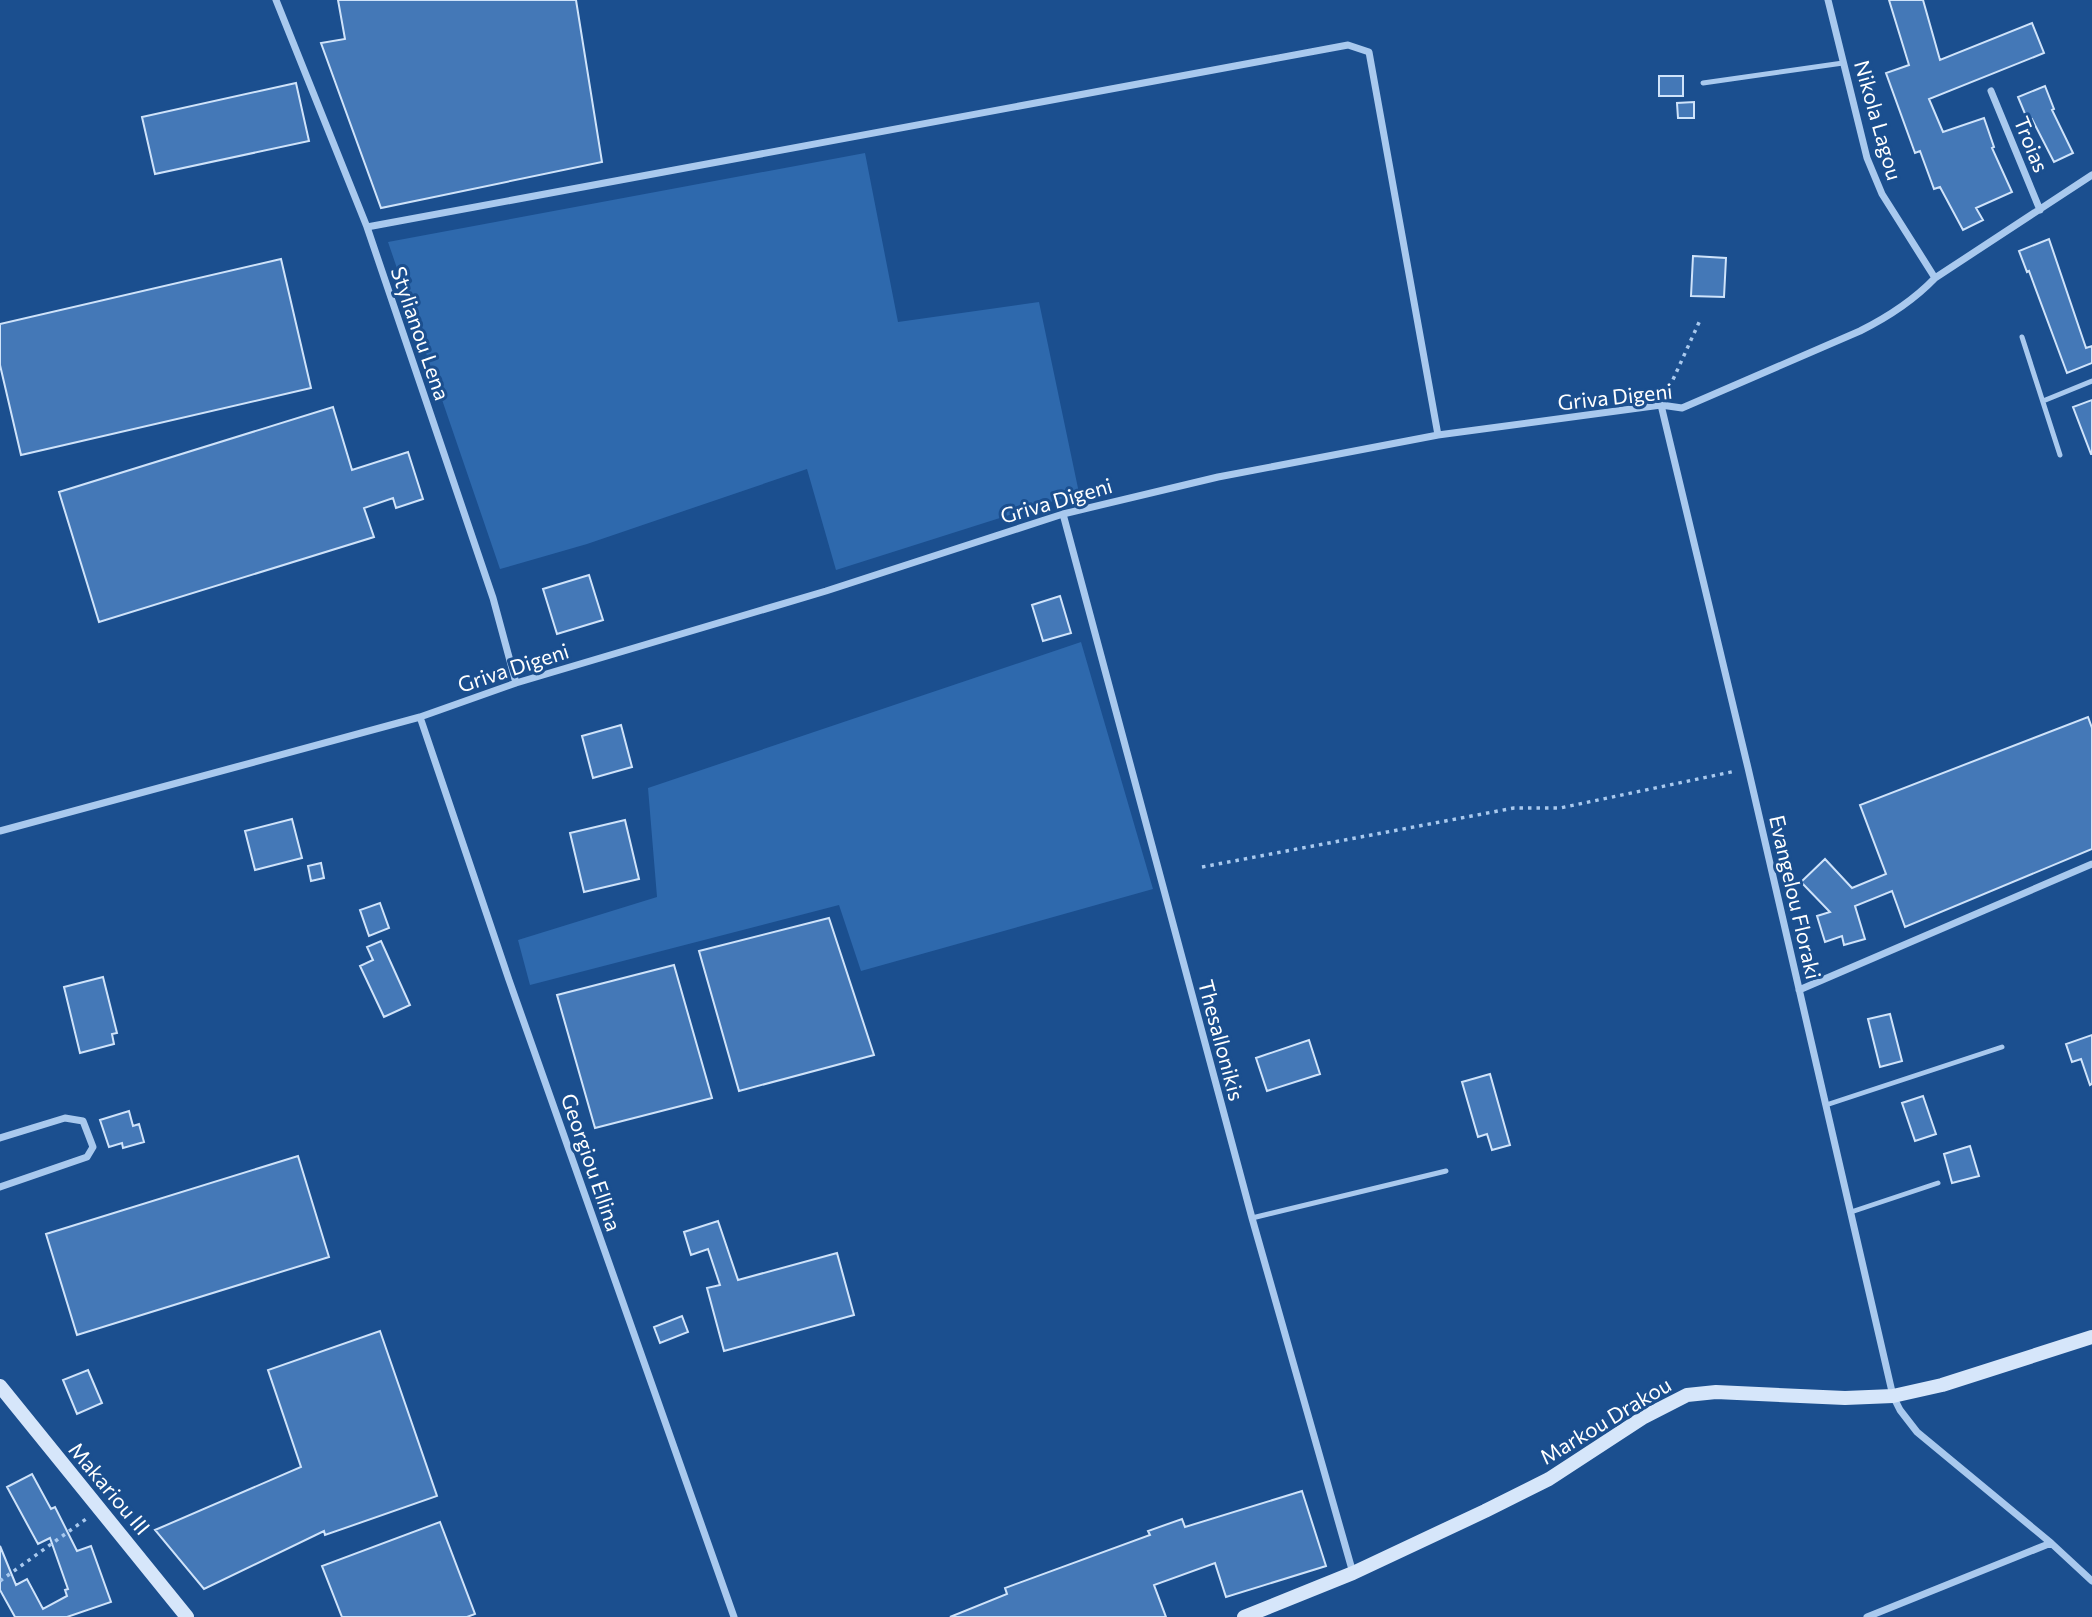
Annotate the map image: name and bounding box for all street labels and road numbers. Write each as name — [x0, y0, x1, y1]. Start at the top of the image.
street label: Nikola Lagou — [1850, 57, 1908, 183]
street label: Troias — [2010, 112, 2054, 176]
street label: Stylianou Lena — [386, 263, 456, 403]
street label: Griva Digeni — [1556, 378, 1674, 414]
street label: Griva Digeni — [997, 472, 1115, 528]
street label: Griva Digeni — [454, 637, 572, 697]
street label: Evangelou Floraki — [1765, 813, 1827, 981]
street label: Thesallonikis — [1194, 977, 1250, 1103]
street label: Georgiou Ellina — [557, 1090, 627, 1234]
street label: Markou Drakou — [1535, 1371, 1675, 1469]
street label: Makariou III — [64, 1437, 156, 1539]

